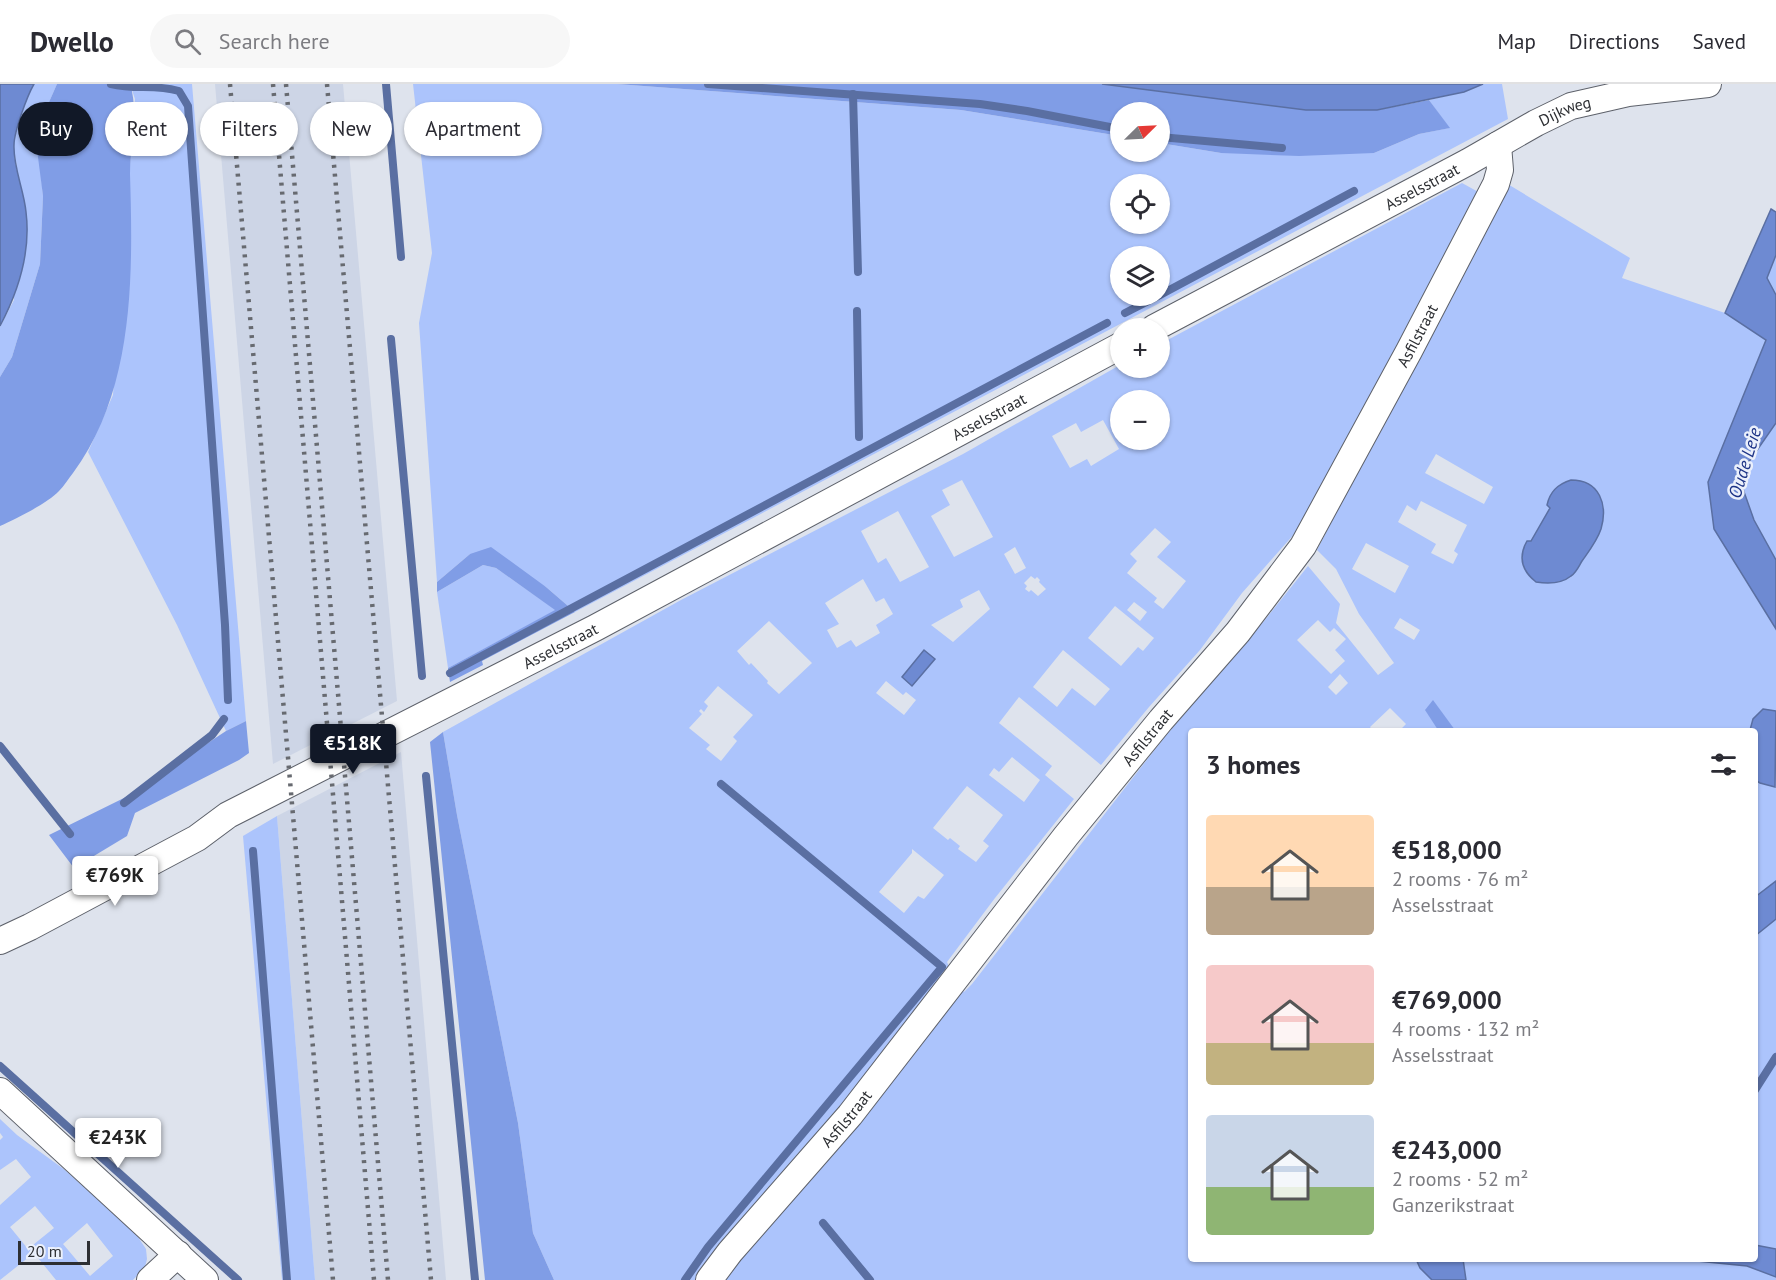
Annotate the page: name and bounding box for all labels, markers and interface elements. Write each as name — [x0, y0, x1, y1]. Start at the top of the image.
search box — [150, 14, 570, 68]
text: Dwello — [30, 23, 114, 60]
icon: search — [171, 25, 204, 58]
text: Search here — [219, 27, 330, 55]
text: Map — [1497, 28, 1536, 55]
text: Directions — [1569, 28, 1660, 55]
text: Saved — [1693, 28, 1746, 55]
street label: Dijkweg — [1535, 92, 1593, 130]
chip: Buy — [18, 102, 93, 156]
chip: Rent — [105, 102, 188, 156]
chip: Filters — [200, 102, 298, 156]
chip: New — [310, 102, 392, 156]
chip: Apartment — [404, 102, 542, 156]
north arrow — [1110, 102, 1170, 162]
map controls — [1110, 102, 1170, 450]
street label: Asselsstraat — [1381, 158, 1463, 214]
button: locate — [1110, 174, 1170, 234]
button: layers — [1110, 246, 1170, 306]
street label: Asfilstraat — [1392, 300, 1442, 371]
button: + — [1110, 318, 1170, 378]
street label: Asselsstraat — [948, 388, 1030, 444]
button: − — [1110, 390, 1170, 450]
water label: Oude Leie — [1723, 424, 1766, 501]
street label: Asselsstraat — [520, 618, 602, 673]
street label: Asfilstraat — [1118, 704, 1177, 770]
pin: €518K — [311, 724, 395, 775]
text: €518K — [324, 730, 382, 756]
text: 3 homes — [1206, 748, 1301, 781]
icon: filters — [1707, 748, 1740, 781]
text: €518,000 — [1392, 833, 1502, 866]
icon: home — [1254, 839, 1326, 911]
pin: €769K — [73, 856, 157, 907]
text: €769K — [86, 862, 144, 888]
text: 2 rooms · 76 m² — [1392, 866, 1528, 892]
text: Asselsstraat — [1392, 892, 1494, 918]
text: €769,000 — [1392, 983, 1502, 1016]
icon: home — [1254, 989, 1326, 1061]
text: 4 rooms · 132 m² — [1392, 1016, 1539, 1042]
text: Asselsstraat — [1392, 1042, 1494, 1068]
street label: Asfilstraat — [817, 1085, 876, 1151]
pin: €243K — [76, 1118, 160, 1169]
text: €243K — [89, 1124, 147, 1150]
text: €243,000 — [1392, 1133, 1502, 1166]
icon: home — [1254, 1139, 1326, 1211]
text: 2 rooms · 52 m² — [1392, 1166, 1528, 1192]
text: Ganzerikstraat — [1392, 1192, 1514, 1218]
scale bar — [18, 1238, 90, 1266]
text: 20 m — [27, 1241, 62, 1261]

